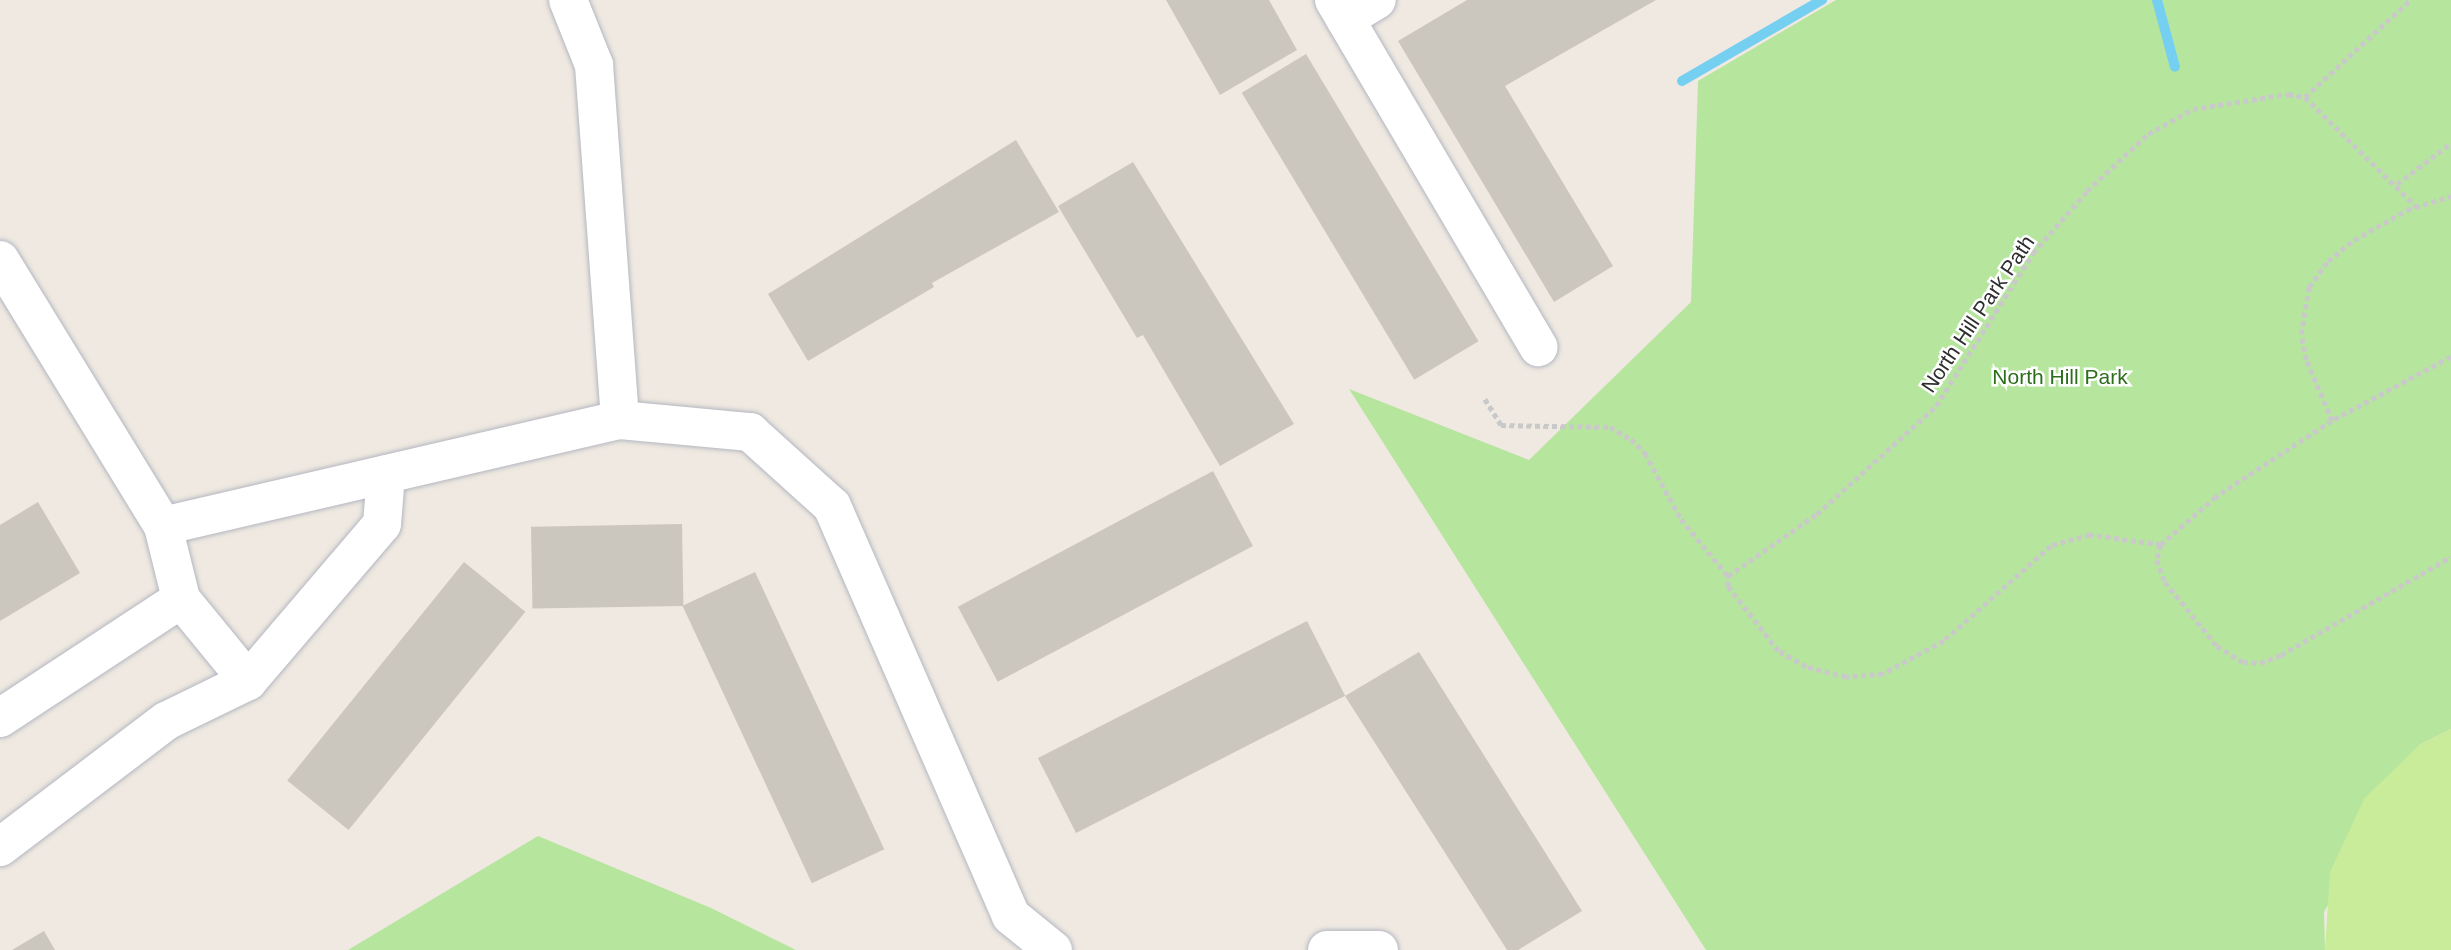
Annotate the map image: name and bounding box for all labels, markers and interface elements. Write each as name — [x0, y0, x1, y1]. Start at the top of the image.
street label: North Hill Park Path — [1916, 231, 2040, 397]
park label: North Hill Park — [1992, 364, 2128, 390]

